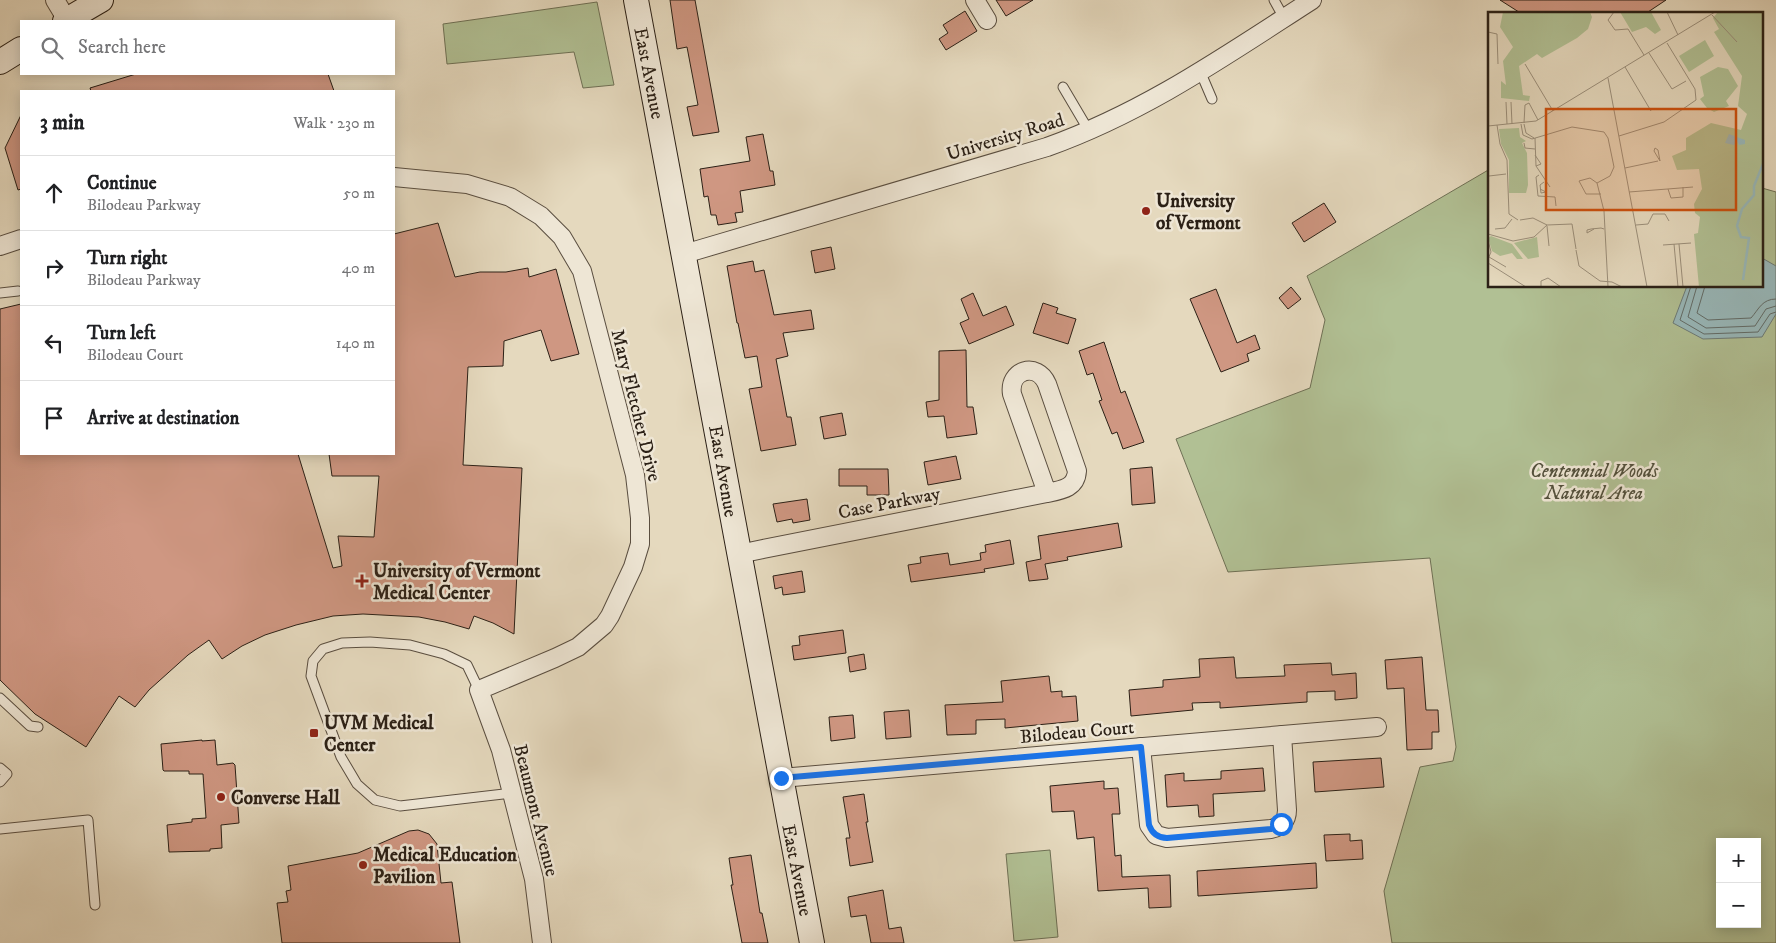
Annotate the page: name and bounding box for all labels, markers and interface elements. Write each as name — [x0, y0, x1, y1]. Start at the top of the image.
inset map — [1488, 12, 1764, 288]
search box — [20, 20, 395, 75]
street label: East Avenue — [628, 26, 669, 121]
icon: search — [38, 34, 66, 62]
text: Search here — [78, 36, 166, 59]
street label: University Road — [944, 108, 1068, 166]
text: 3 min — [40, 110, 85, 136]
text: Walk · 230 m — [293, 113, 375, 133]
text: Continue — [87, 172, 157, 195]
icon: ahead — [40, 179, 68, 207]
text: 50 m — [343, 183, 375, 203]
place label: University of Vermont — [1156, 190, 1242, 235]
text: Bilodeau Parkway — [87, 195, 201, 215]
marker: University of Vermont — [1140, 205, 1152, 217]
text: Turn right — [87, 247, 167, 270]
icon: right — [40, 254, 68, 282]
text: 40 m — [342, 258, 375, 278]
text: Bilodeau Parkway — [87, 270, 201, 290]
text: Turn left — [87, 322, 156, 345]
street label: Mary Fletcher Drive — [605, 327, 666, 484]
icon: left — [40, 329, 68, 357]
text: 140 m — [336, 333, 375, 353]
text: Bilodeau Court — [87, 345, 184, 365]
icon: arrive — [40, 404, 68, 432]
text: Arrive at destination — [87, 407, 239, 430]
street label: East Avenue — [703, 424, 742, 519]
park label: Centennial Woods Natural Area — [1530, 460, 1659, 505]
street label: Case Parkway — [836, 482, 943, 525]
place label: University of Vermont Medical Center — [373, 560, 541, 605]
marker: University of Vermont Medical Center — [355, 574, 369, 588]
place label: UVM Medical Center — [324, 712, 434, 757]
street label: Bilodeau Court — [1019, 716, 1135, 749]
marker: UVM Medical Center — [308, 727, 320, 739]
street label: Beaumont Avenue — [508, 742, 563, 879]
route end — [770, 767, 793, 790]
place label: Converse Hall — [231, 787, 340, 810]
marker: Converse Hall — [215, 791, 227, 803]
route start — [1270, 813, 1293, 836]
street label: East Avenue — [776, 823, 817, 918]
map controls — [1716, 838, 1761, 928]
button: + — [1716, 838, 1761, 883]
place label: Medical Education Pavilion — [373, 844, 518, 889]
marker: Medical Education Pavilion — [357, 859, 369, 871]
button: − — [1716, 883, 1761, 928]

